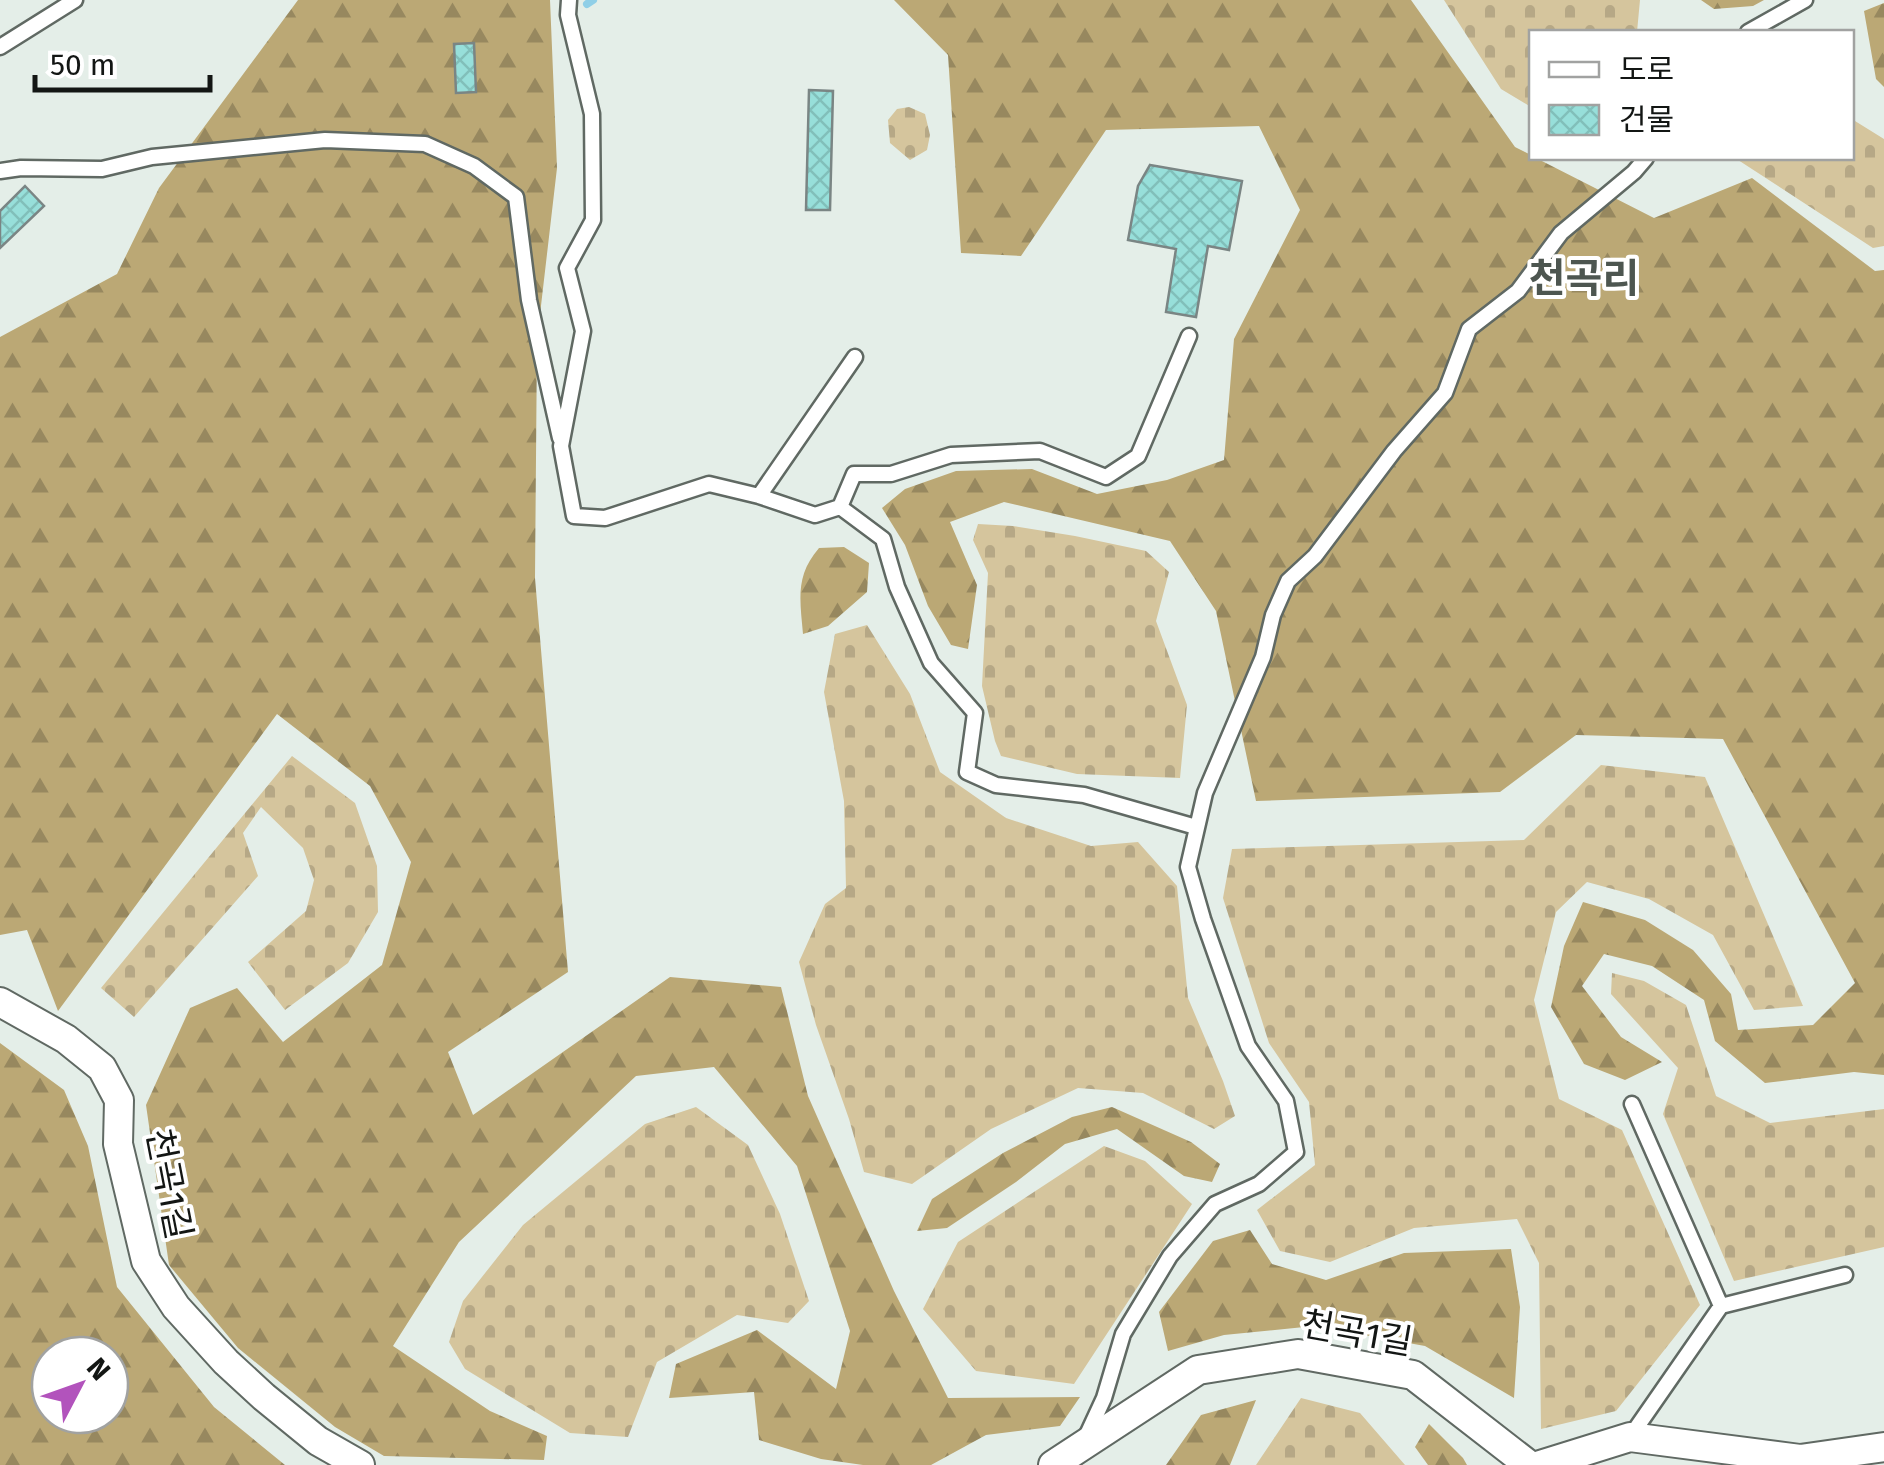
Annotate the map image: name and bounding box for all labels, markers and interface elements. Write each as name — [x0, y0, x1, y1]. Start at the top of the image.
scale bar — [35, 30, 210, 92]
legend — [1529, 30, 1854, 160]
text: 50 m — [50, 47, 115, 83]
text: 도로 — [1619, 52, 1674, 88]
text: 건물 — [1619, 102, 1674, 138]
district label: 천곡리 — [1529, 255, 1639, 303]
street label: 천곡1길 — [138, 1125, 200, 1243]
street label: 천곡1길 — [1298, 1303, 1416, 1363]
north arrow — [30, 1335, 130, 1435]
text: N — [80, 1351, 117, 1387]

